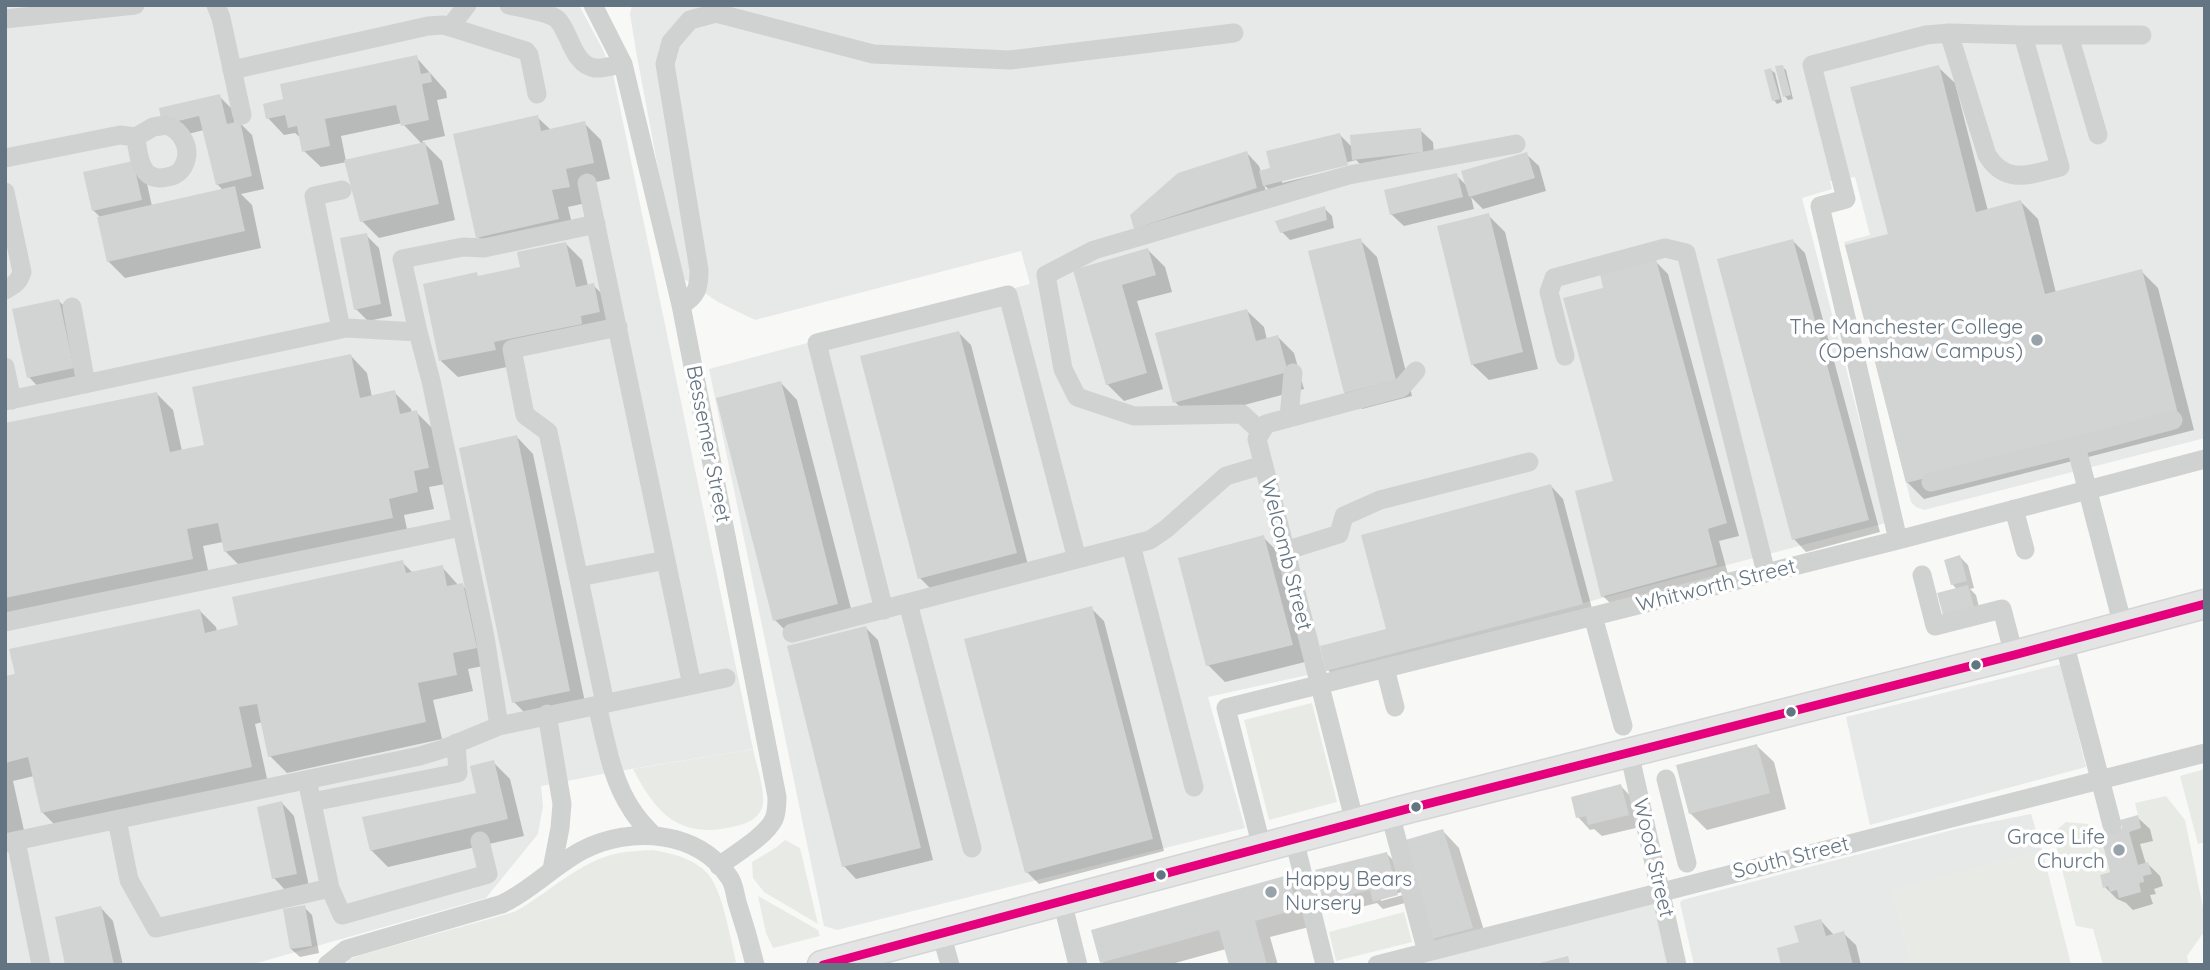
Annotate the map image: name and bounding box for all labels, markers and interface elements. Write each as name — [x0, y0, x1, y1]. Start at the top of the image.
place label: The Manchester College (Openshaw Campus) — [1789, 315, 2023, 365]
marker: The Manchester College (Openshaw Campus) — [2029, 332, 2045, 348]
street label: Bessemer Street — [680, 363, 736, 525]
street label: Welcomb Street — [1255, 477, 1317, 633]
street label: Whitworth Street — [1634, 554, 1798, 618]
unlabelled marker — [1969, 658, 1983, 672]
unlabelled marker — [1784, 705, 1798, 719]
street label: Wood Street — [1627, 796, 1679, 920]
unlabelled marker — [1409, 800, 1423, 814]
place label: Grace Life Church — [2007, 825, 2105, 875]
street label: South Street — [1730, 831, 1852, 885]
marker: Grace Life Church — [2111, 842, 2127, 858]
place label: Happy Bears Nursery — [1285, 867, 1412, 917]
unlabelled marker — [1154, 868, 1168, 882]
marker: Happy Bears Nursery — [1263, 884, 1279, 900]

